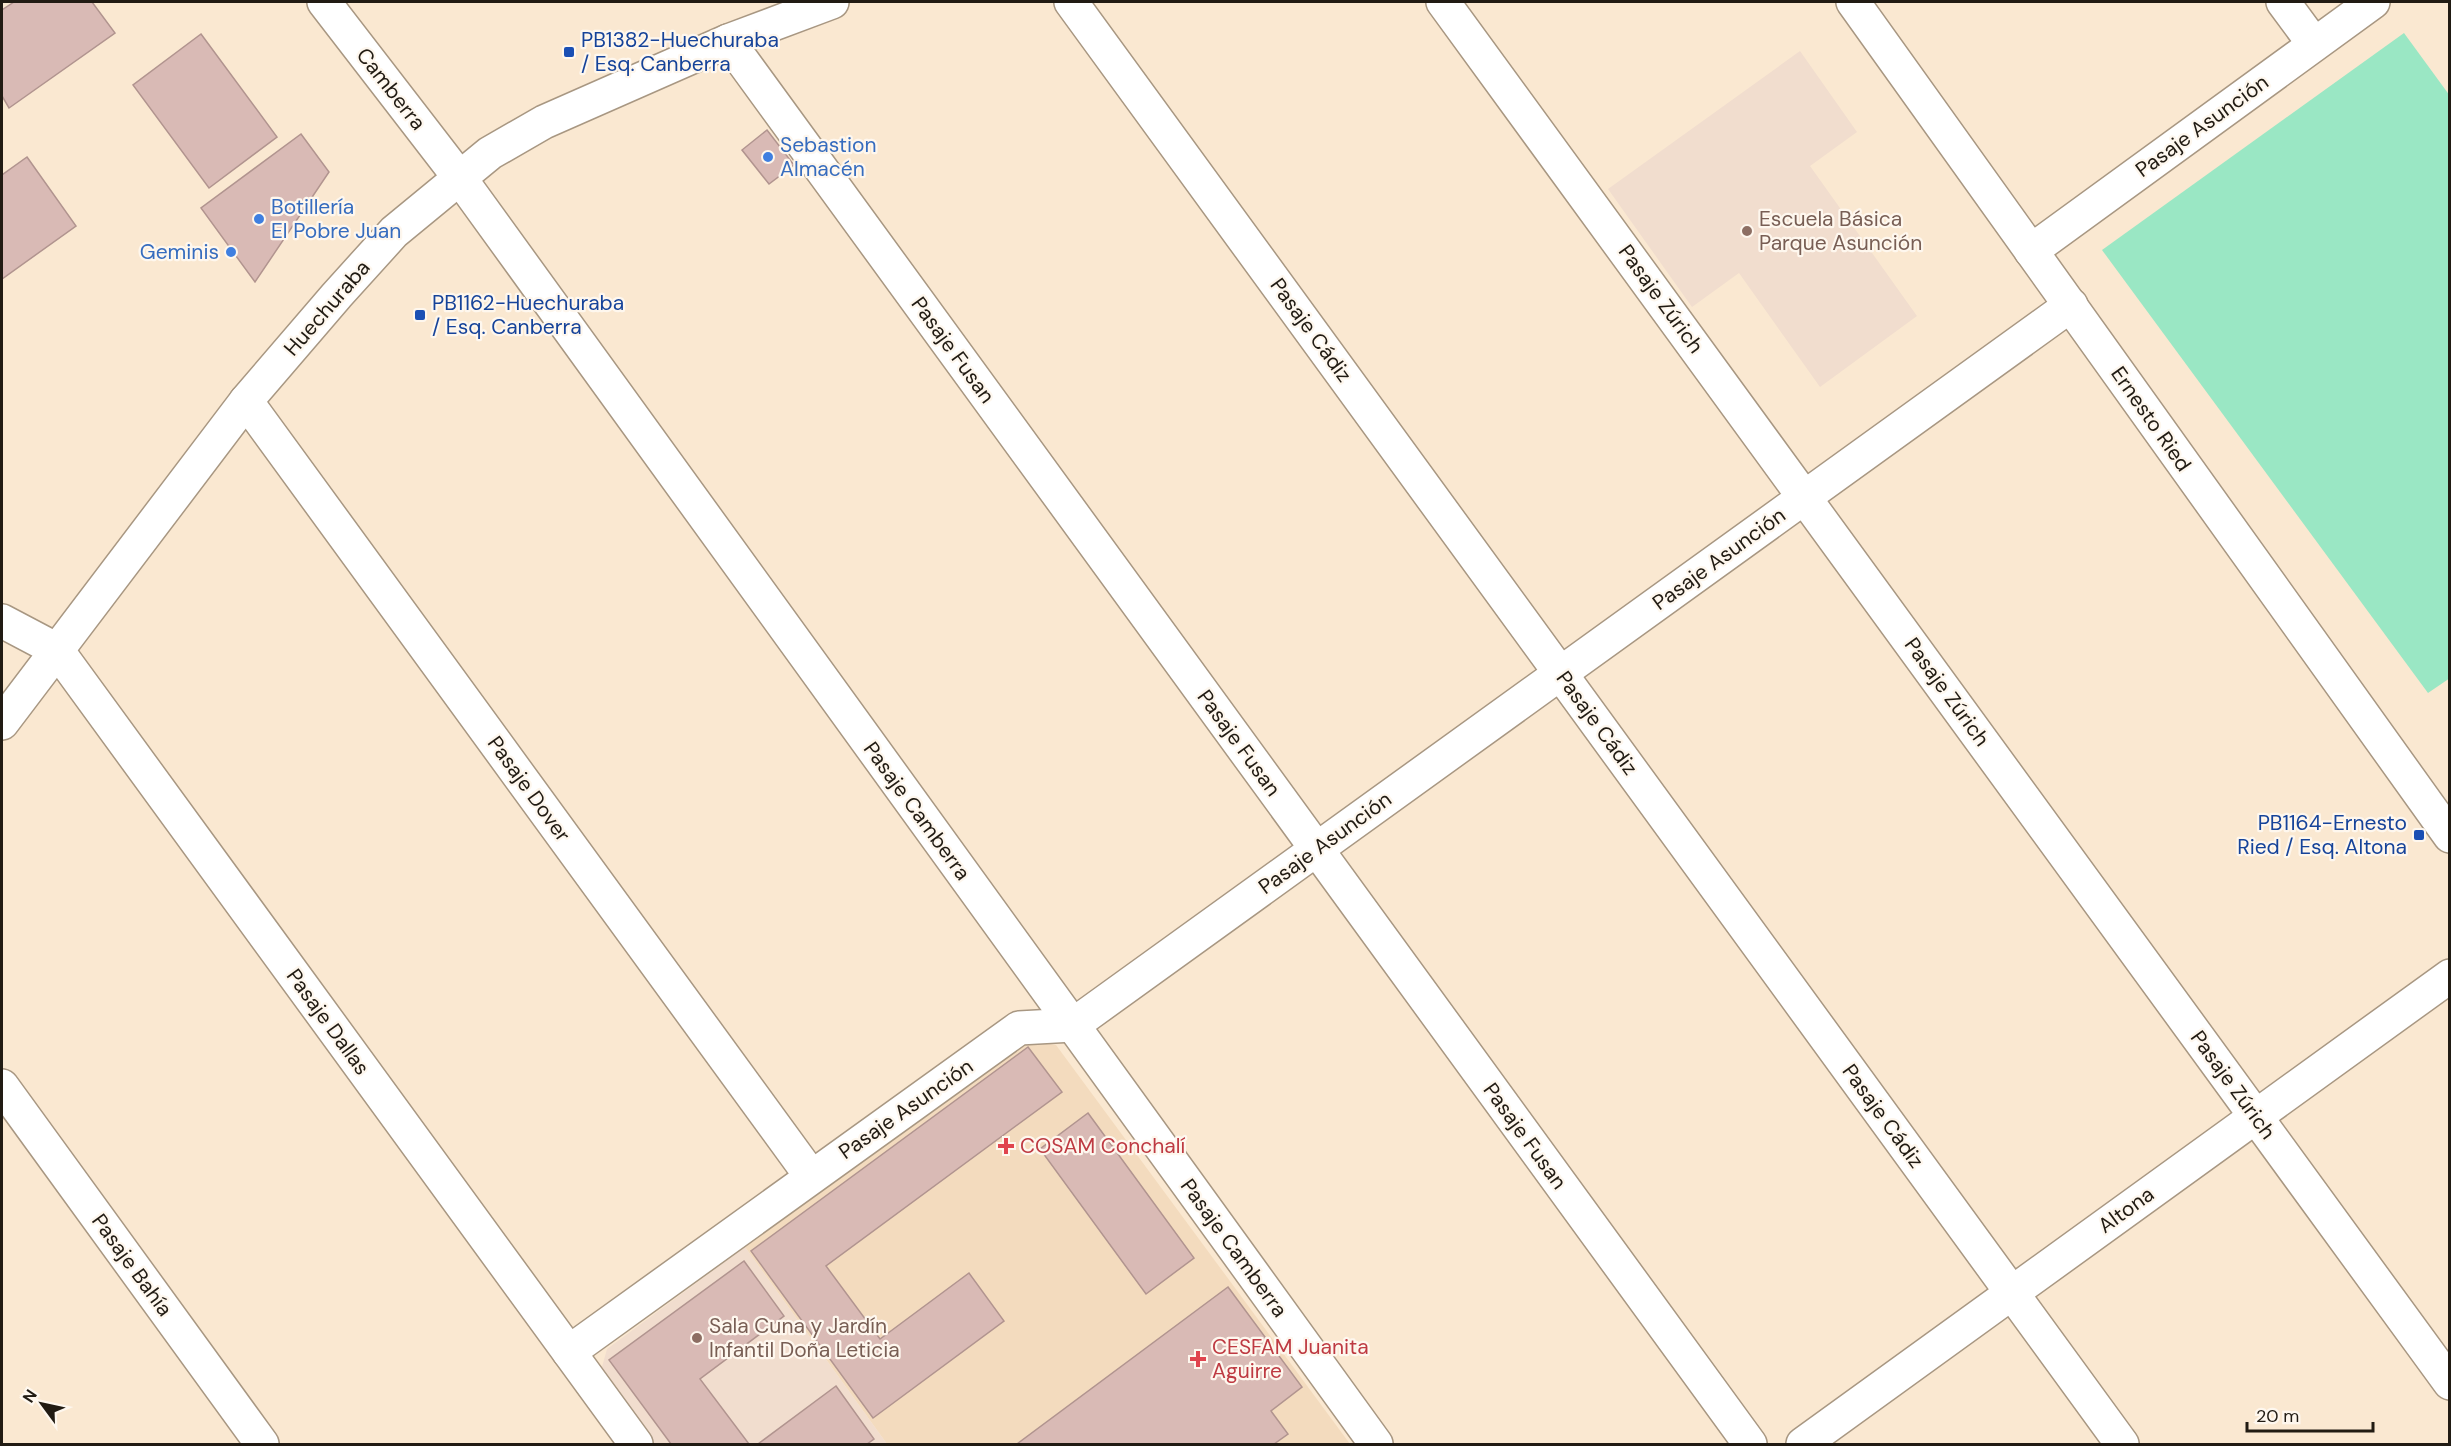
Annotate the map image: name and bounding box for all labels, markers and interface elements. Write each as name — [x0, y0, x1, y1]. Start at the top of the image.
place label: PB1382-Huechuraba / Esq. Canberra — [581, 26, 779, 78]
street label: Camberra — [350, 42, 432, 136]
marker: PB1382-Huechuraba / Esq. Canberra — [562, 45, 576, 59]
street label: Pasaje Asunción — [2130, 68, 2274, 184]
place label: Sebastion Almacén — [780, 131, 877, 183]
marker: Sebastion Almacén — [761, 150, 775, 164]
place label: Botillería El Pobre Juan — [271, 193, 401, 245]
place label: Escuela Básica Parque Asunción — [1759, 205, 1922, 257]
marker: Botillería El Pobre Juan — [252, 212, 266, 226]
marker: Escuela Básica Parque Asunción — [1740, 224, 1754, 238]
place label: Geminis — [140, 238, 219, 266]
street label: Pasaje Zúrich — [1612, 239, 1710, 359]
marker: Geminis — [224, 245, 238, 259]
street label: Huechuraba — [278, 254, 376, 362]
street label: Pasaje Cádiz — [1264, 272, 1358, 388]
place label: PB1162-Huechuraba / Esq. Canberra — [432, 289, 624, 341]
street label: Pasaje Fusan — [905, 291, 1001, 409]
marker: PB1162-Huechuraba / Esq. Canberra — [413, 308, 427, 322]
street label: Ernesto Ried — [2104, 361, 2198, 477]
street label: Pasaje Asunción — [1647, 501, 1791, 617]
street label: Pasaje Zúrich — [1898, 632, 1996, 752]
street label: Pasaje Cádiz — [1550, 665, 1644, 781]
street label: Pasaje Fusan — [1191, 684, 1287, 802]
street label: Pasaje Dover — [481, 730, 577, 848]
street label: Pasaje Camberra — [857, 736, 977, 886]
street label: Pasaje Asunción — [1253, 785, 1397, 901]
place label: PB1164-Ernesto Ried / Esq. Altona — [2237, 809, 2407, 861]
marker: PB1164-Ernesto Ried / Esq. Altona — [2412, 828, 2426, 842]
street label: Pasaje Dallas — [280, 963, 376, 1081]
street label: Pasaje Zúrich — [2184, 1025, 2282, 1145]
street label: Pasaje Asunción — [833, 1052, 979, 1166]
street label: Pasaje Cádiz — [1836, 1058, 1930, 1174]
street label: Pasaje Fusan — [1477, 1077, 1573, 1195]
place label: COSAM Conchalí — [1020, 1132, 1185, 1160]
marker: COSAM Conchalí — [997, 1137, 1015, 1155]
street label: Pasaje Camberra — [1174, 1173, 1294, 1323]
street label: Altona — [2092, 1180, 2160, 1240]
street label: Pasaje Bahía — [85, 1208, 179, 1322]
place label: Sala Cuna y Jardín Infantil Doña Leticia — [709, 1312, 900, 1364]
marker: Sala Cuna y Jardín Infantil Doña Leticia — [690, 1331, 704, 1345]
place label: CESFAM Juanita Aguirre — [1212, 1333, 1369, 1385]
marker: CESFAM Juanita Aguirre — [1189, 1350, 1207, 1368]
north arrow — [12, 1374, 72, 1434]
text: N — [18, 1385, 42, 1407]
scale bar — [2247, 1395, 2373, 1433]
text: 20 m — [2256, 1404, 2299, 1428]

